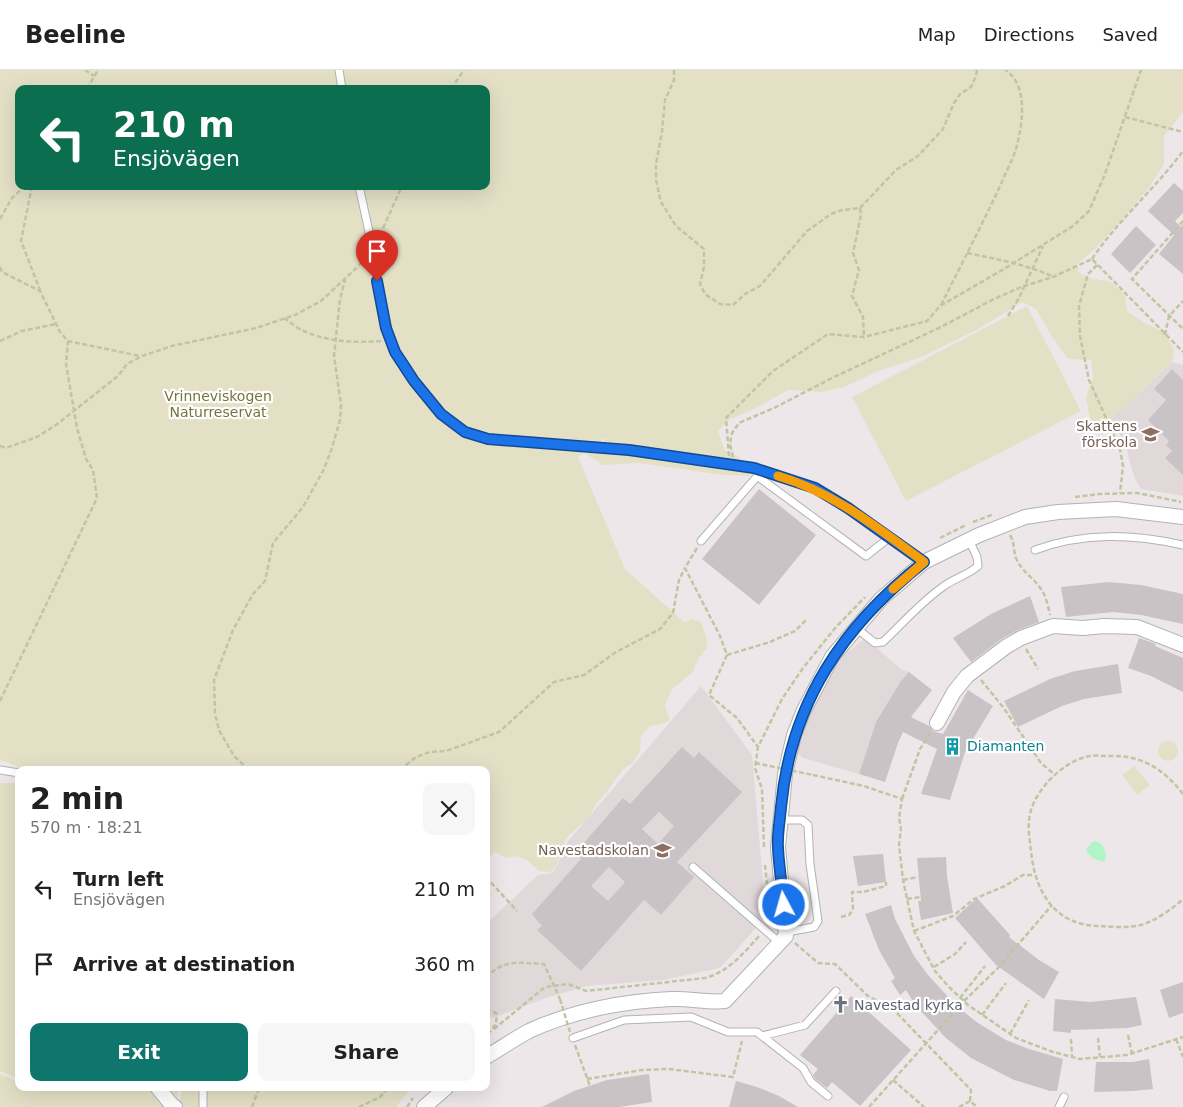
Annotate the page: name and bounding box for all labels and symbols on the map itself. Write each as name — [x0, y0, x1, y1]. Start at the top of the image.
pin — [356, 230, 398, 281]
park label: Vrinneviskogen Naturreservat — [164, 388, 272, 420]
place label: Skattens förskola — [1076, 418, 1137, 450]
school or university icon: Skattens förskola — [1141, 424, 1161, 444]
building icon: Diamanten — [943, 736, 963, 756]
place label: Diamanten — [967, 738, 1044, 754]
school or university icon: Navestadskolan — [653, 840, 673, 860]
place label: Navestadskolan — [538, 842, 649, 858]
position arrow — [757, 878, 809, 930]
church icon: Navestad kyrka — [830, 995, 850, 1015]
place label: Navestad kyrka — [854, 997, 963, 1013]

